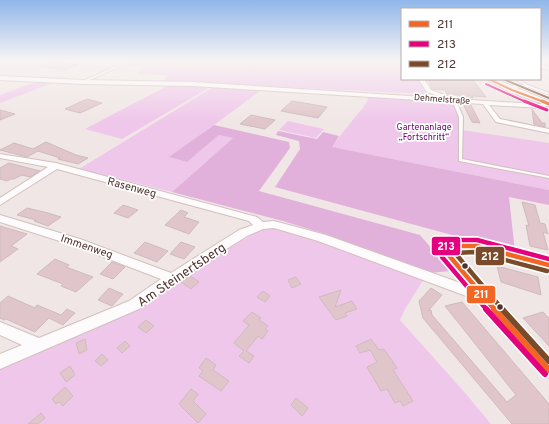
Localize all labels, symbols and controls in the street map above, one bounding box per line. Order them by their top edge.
legend [401,8,541,80]
text: 211 [437,17,453,33]
text: 213 [437,37,456,53]
text: 212 [437,57,456,73]
street label: Dehmelstraße [414,92,470,107]
park label: Gartenanlage „Fortschritt“ [396,122,452,143]
street label: Rasenweg [106,175,158,201]
street label: Immenweg [59,231,115,262]
line badge: 213 [431,236,461,256]
street label: Am Steinertsberg [135,240,229,311]
text: 213 [437,240,455,254]
line badge: 212 [475,246,505,266]
text: 212 [481,250,499,264]
unlabelled marker [460,261,470,271]
line badge: 211 [466,285,496,304]
text: 211 [473,288,489,302]
unlabelled marker [495,302,505,312]

